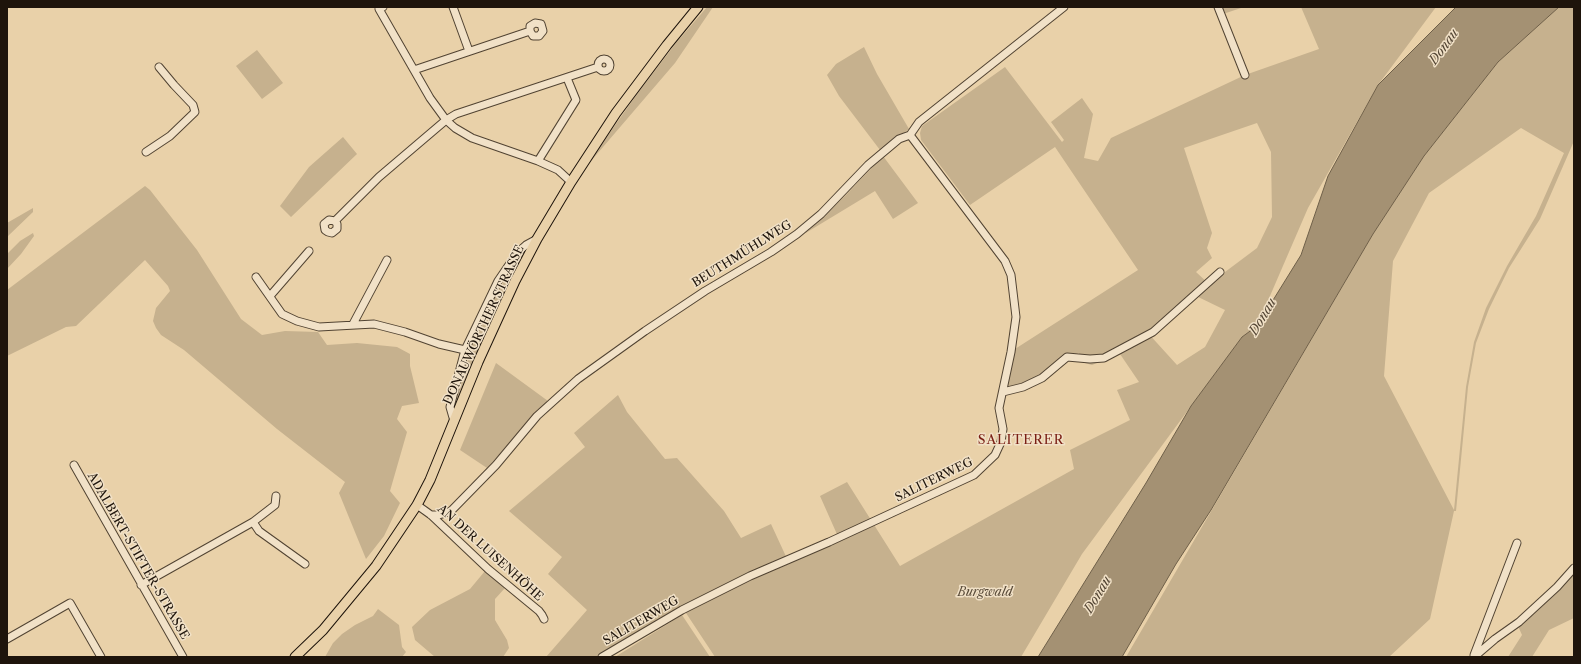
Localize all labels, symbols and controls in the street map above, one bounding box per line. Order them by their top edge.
water label: Donau [1426,26,1462,68]
street label: BEUTHMÜHLWEG [690,217,794,291]
street label: DONAUWÖRTHER STRASSE [441,243,527,407]
water label: Donau [1246,296,1280,338]
district label: SALITERER [978,432,1064,448]
street label: SALITERWEG [893,455,975,505]
street label: ADALBERT-STIFTER-STRASSE [84,470,192,642]
street label: AN DER LUISENHÖHE [434,502,546,604]
water label: Donau [1081,574,1115,616]
park label: Burgwald [958,586,1012,600]
street label: SALITERWEG [601,594,681,648]

